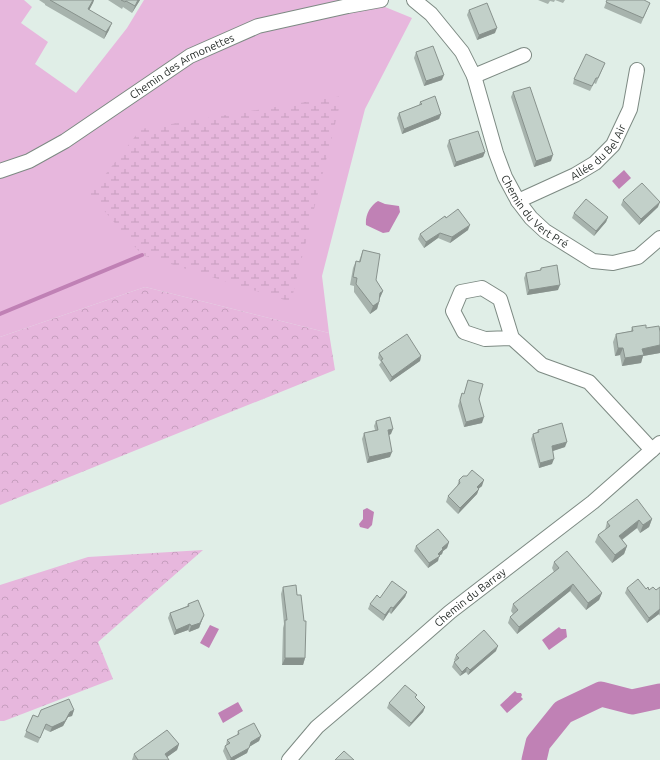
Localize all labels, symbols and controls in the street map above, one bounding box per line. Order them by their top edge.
street label: Chemin des Armonettes [127,31,236,101]
street label: Allée du Bel Air [569,122,628,182]
street label: Chemin du Vert Pré [499,173,571,250]
street label: Chemin du Barray [432,565,509,629]

